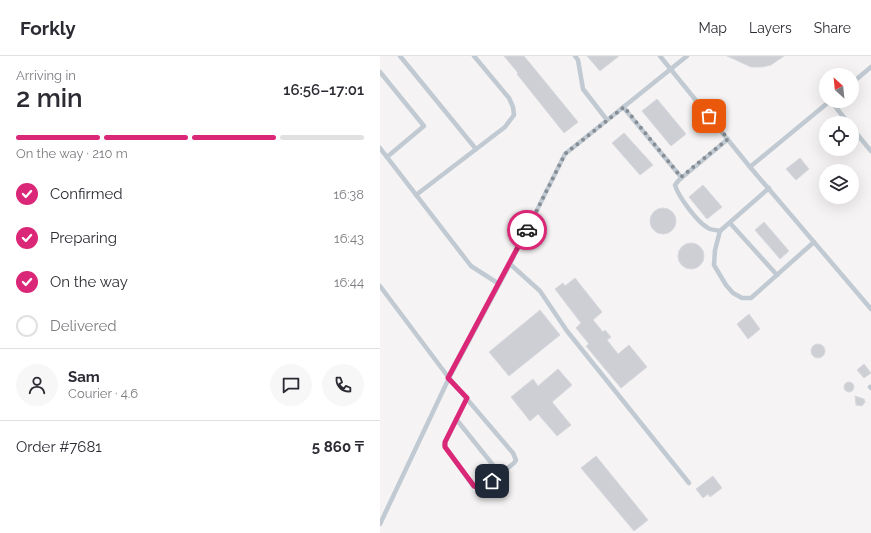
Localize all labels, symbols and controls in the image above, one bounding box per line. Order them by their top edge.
text: Forkly [20,17,76,39]
text: Map [699,20,727,36]
text: Layers [749,20,792,36]
text: Share [814,20,851,36]
text: Arriving in [16,68,76,83]
north arrow [819,68,859,108]
map controls [819,68,859,204]
text: 16:56–17:01 [283,81,364,99]
text: 2 min [16,83,83,113]
pin [692,99,726,133]
icon: bag [698,105,720,127]
button: locate [819,116,859,156]
text: On the way · 210 m [16,146,128,161]
button: layers [819,164,859,204]
icon: check [16,183,38,205]
text: Confirmed [50,185,123,203]
text: 16:38 [334,187,364,202]
courier [507,210,547,250]
icon: car [516,219,538,241]
icon: check [16,227,38,249]
text: Preparing [50,229,117,247]
text: 16:43 [334,231,364,246]
icon: check [16,271,38,293]
text: On the way [50,273,128,291]
text: 16:44 [334,275,364,290]
text: Delivered [50,317,117,335]
button: person [16,364,58,406]
button: chat [270,364,312,406]
button: phone [322,364,364,406]
text: Sam [68,368,100,386]
text: Courier · 4.6 [68,386,138,401]
text: Order #7681 [16,438,102,456]
text: 5 860 ₸ [312,438,364,456]
pin [475,464,509,498]
icon: home [481,470,503,492]

